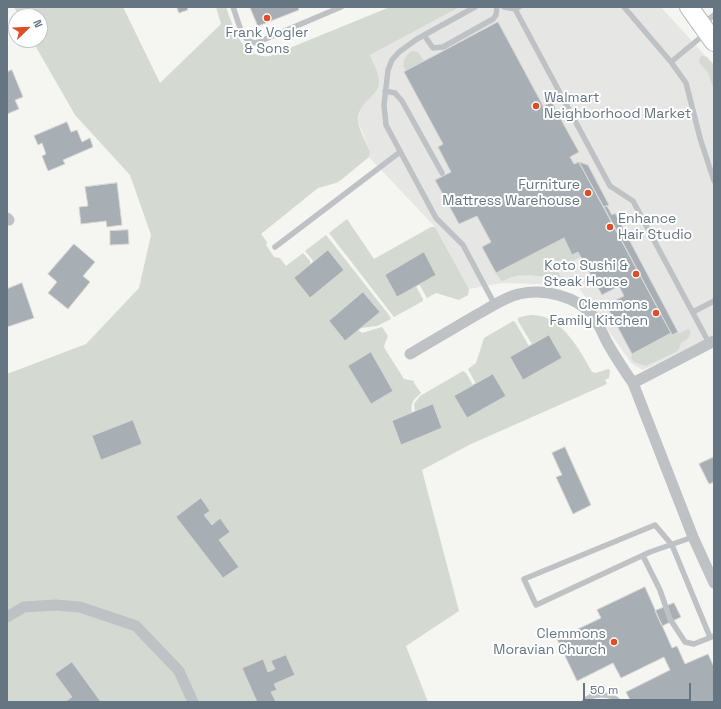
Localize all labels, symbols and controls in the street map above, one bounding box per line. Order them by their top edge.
north arrow [8,8,48,48]
marker: Frank Vogler & Sons [262,13,272,23]
text: N [30,18,46,30]
place label: Frank Vogler & Sons [225,25,309,58]
place label: Walmart Neighborhood Market [544,90,691,122]
marker: Walmart Neighborhood Market [531,101,541,111]
place label: Furniture Mattress Warehouse [442,177,580,210]
marker: Furniture Mattress Warehouse [583,188,593,198]
place label: Enhance Hair Studio [618,211,692,244]
marker: Enhance Hair Studio [605,222,615,232]
place label: Koto Sushi & Steak House [544,258,628,290]
marker: Koto Sushi & Steak House [631,269,641,279]
place label: Clemmons Family Kitchen [549,297,648,330]
marker: Clemmons Family Kitchen [651,308,661,318]
place label: Clemmons Moravian Church [493,626,606,658]
marker: Clemmons Moravian Church [609,637,619,647]
scale bar [585,675,693,701]
text: 50 m [590,682,618,698]

